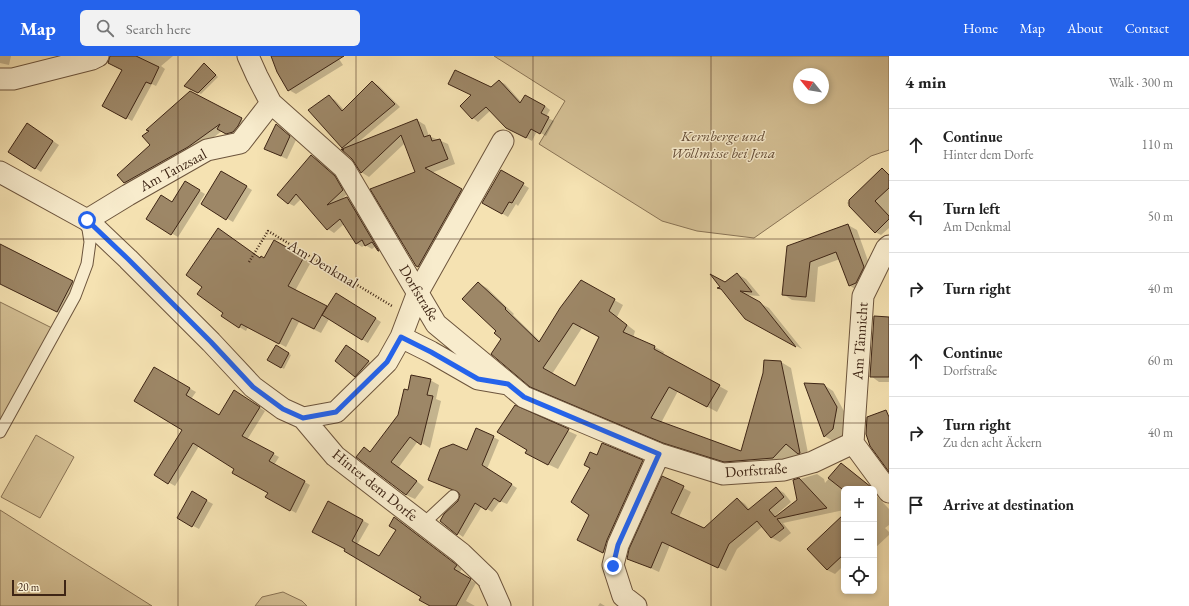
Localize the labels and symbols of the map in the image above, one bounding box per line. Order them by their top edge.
north arrow [793,68,829,104]
park label: Kernberge und Wöllmisse bei Jena [671,126,775,162]
street label: Am Tanzsaal [135,144,210,196]
route start [78,211,96,229]
street label: Am Denkmal [284,235,362,292]
street label: Dorfstraße [395,261,444,325]
street label: Am Tännicht [847,301,872,381]
street label: Hinter dem Dorfe [329,444,422,525]
street label: Dorfstraße [724,458,788,481]
route end [604,557,622,575]
scale bar [12,578,66,597]

